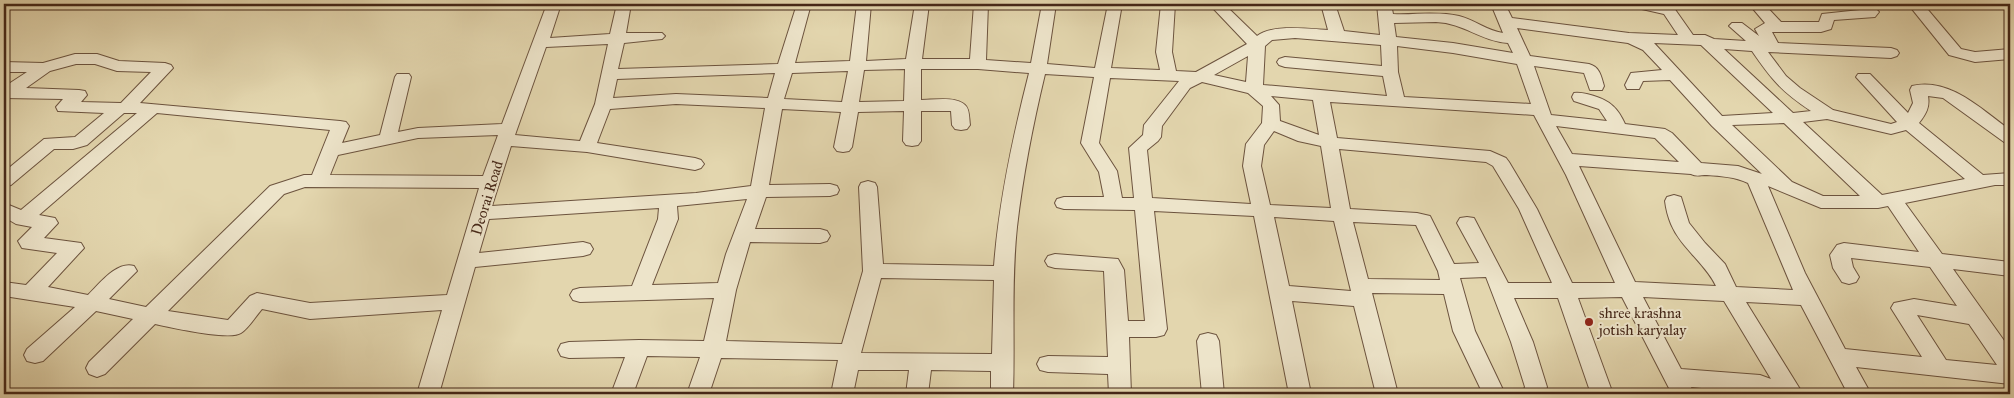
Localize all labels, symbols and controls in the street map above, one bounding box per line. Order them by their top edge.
street label: Deorai Road [467,158,507,237]
place label: shree krashna jotish karyalay [1597,304,1687,339]
marker: shree krashna jotish karyalay [1583,316,1595,328]

